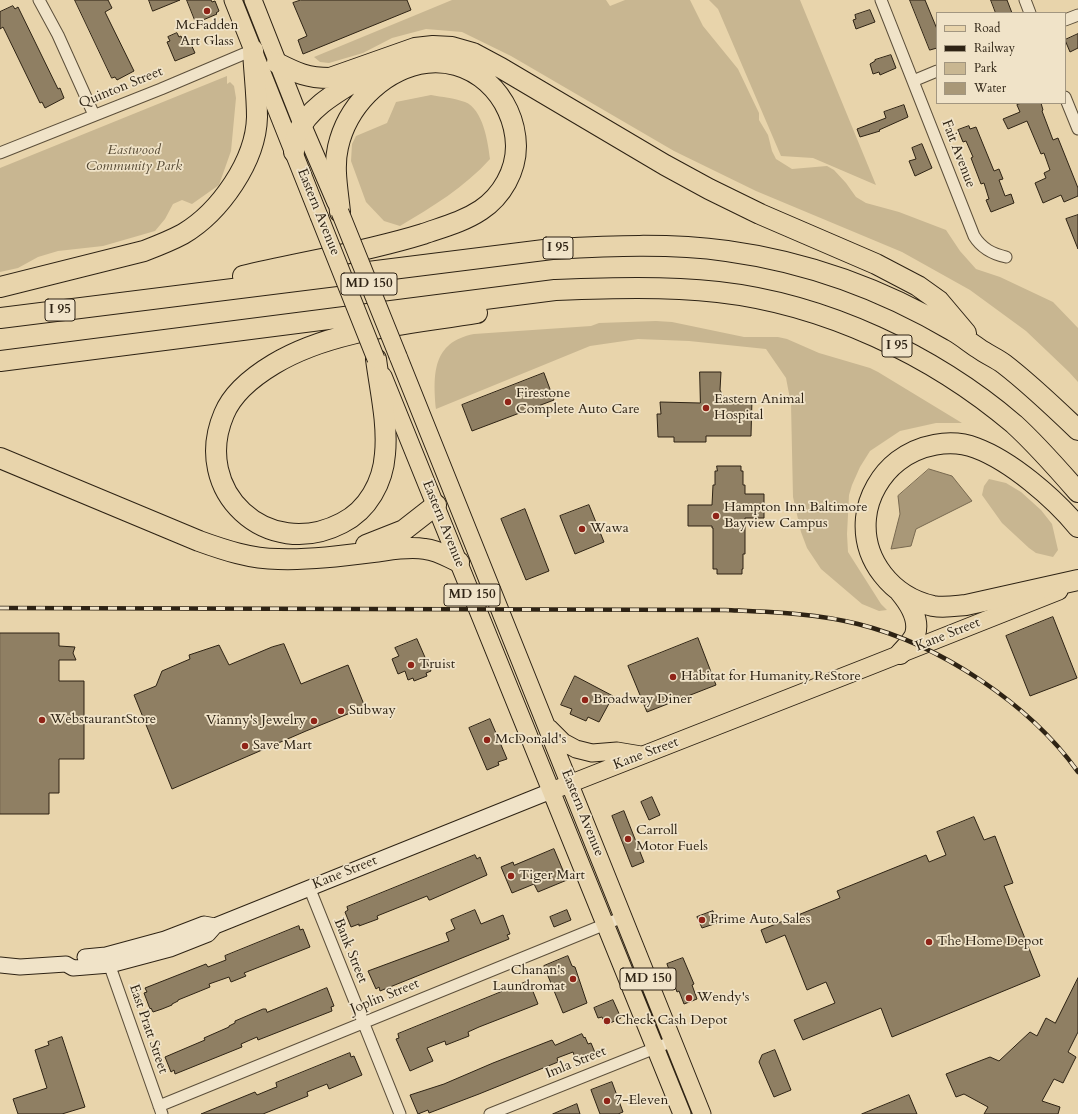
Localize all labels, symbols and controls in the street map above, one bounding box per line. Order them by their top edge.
marker: McFadden Art Glass [202,6,212,16]
legend [936,12,1066,104]
place label: McFadden Art Glass [176,18,238,50]
text: Road [974,20,1000,36]
text: Railway [974,40,1015,56]
text: Park [974,60,997,76]
street label: Quinton Street [77,64,165,112]
text: Water [974,80,1006,96]
street label: Fait Avenue [937,118,979,190]
park label: Eastwood Community Park [86,143,182,176]
street label: Eastern Avenue [293,166,343,258]
road number: I 95 [543,237,573,259]
road number: MD 150 [341,273,397,295]
road number: I 95 [45,299,75,321]
road number: I 95 [882,335,912,357]
place label: Firestone Complete Auto Care [516,386,640,418]
place label: Eastern Animal Hospital [714,392,804,424]
marker: Firestone Complete Auto Care [503,397,513,407]
marker: Eastern Animal Hospital [701,403,711,413]
street label: Eastern Avenue [418,478,468,570]
place label: Hampton Inn Baltimore Bayview Campus [724,500,868,532]
marker: Hampton Inn Baltimore Bayview Campus [711,511,721,521]
place label: Wawa [590,521,629,537]
marker: Wawa [577,524,587,534]
road number: MD 150 [444,584,500,606]
street label: Kane Street [913,614,983,656]
place label: Truist [419,657,455,673]
marker: Truist [406,660,416,670]
place label: Habitat for Humanity ReStore [681,669,861,685]
marker: Habitat for Humanity ReStore [668,672,678,682]
place label: Broadway Diner [593,692,692,708]
marker: Broadway Diner [580,695,590,705]
place label: Subway [349,703,396,719]
marker: Subway [336,706,346,716]
place label: WebstaurantStore [50,712,156,728]
place label: Vianny's Jewelry [206,713,306,729]
marker: WebstaurantStore [37,715,47,725]
marker: Vianny's Jewelry [309,716,319,726]
place label: McDonald's [495,732,566,748]
street label: Kane Street [611,734,681,774]
marker: McDonald's [482,735,492,745]
place label: Save Mart [253,738,312,754]
marker: Save Mart [240,741,250,751]
street label: Eastern Avenue [557,767,607,859]
place label: Carroll Motor Fuels [636,823,708,856]
marker: Carroll Motor Fuels [623,834,633,844]
street label: Kane Street [310,852,380,894]
place label: Tiger Mart [519,868,585,884]
marker: Tiger Mart [506,871,516,881]
place label: Prime Auto Sales [710,912,810,928]
marker: Prime Auto Sales [697,915,707,925]
street label: Bank Street [329,916,371,986]
place label: The Home Depot [937,934,1043,950]
marker: The Home Depot [924,937,934,947]
place label: Chanan's Laundromat [492,963,565,996]
road number: MD 150 [620,968,676,990]
marker: Chanan's Laundromat [568,974,578,984]
street label: Joplin Street [348,976,422,1018]
street label: East Pratt Street [125,982,171,1076]
place label: Wendy's [697,990,749,1006]
marker: Wendy's [684,993,694,1003]
place label: Check Cash Depot [615,1013,727,1029]
marker: Check Cash Depot [602,1016,612,1026]
street label: Imla Street [543,1043,609,1083]
place label: 7-Eleven [615,1093,668,1109]
marker: 7-Eleven [602,1096,612,1106]

